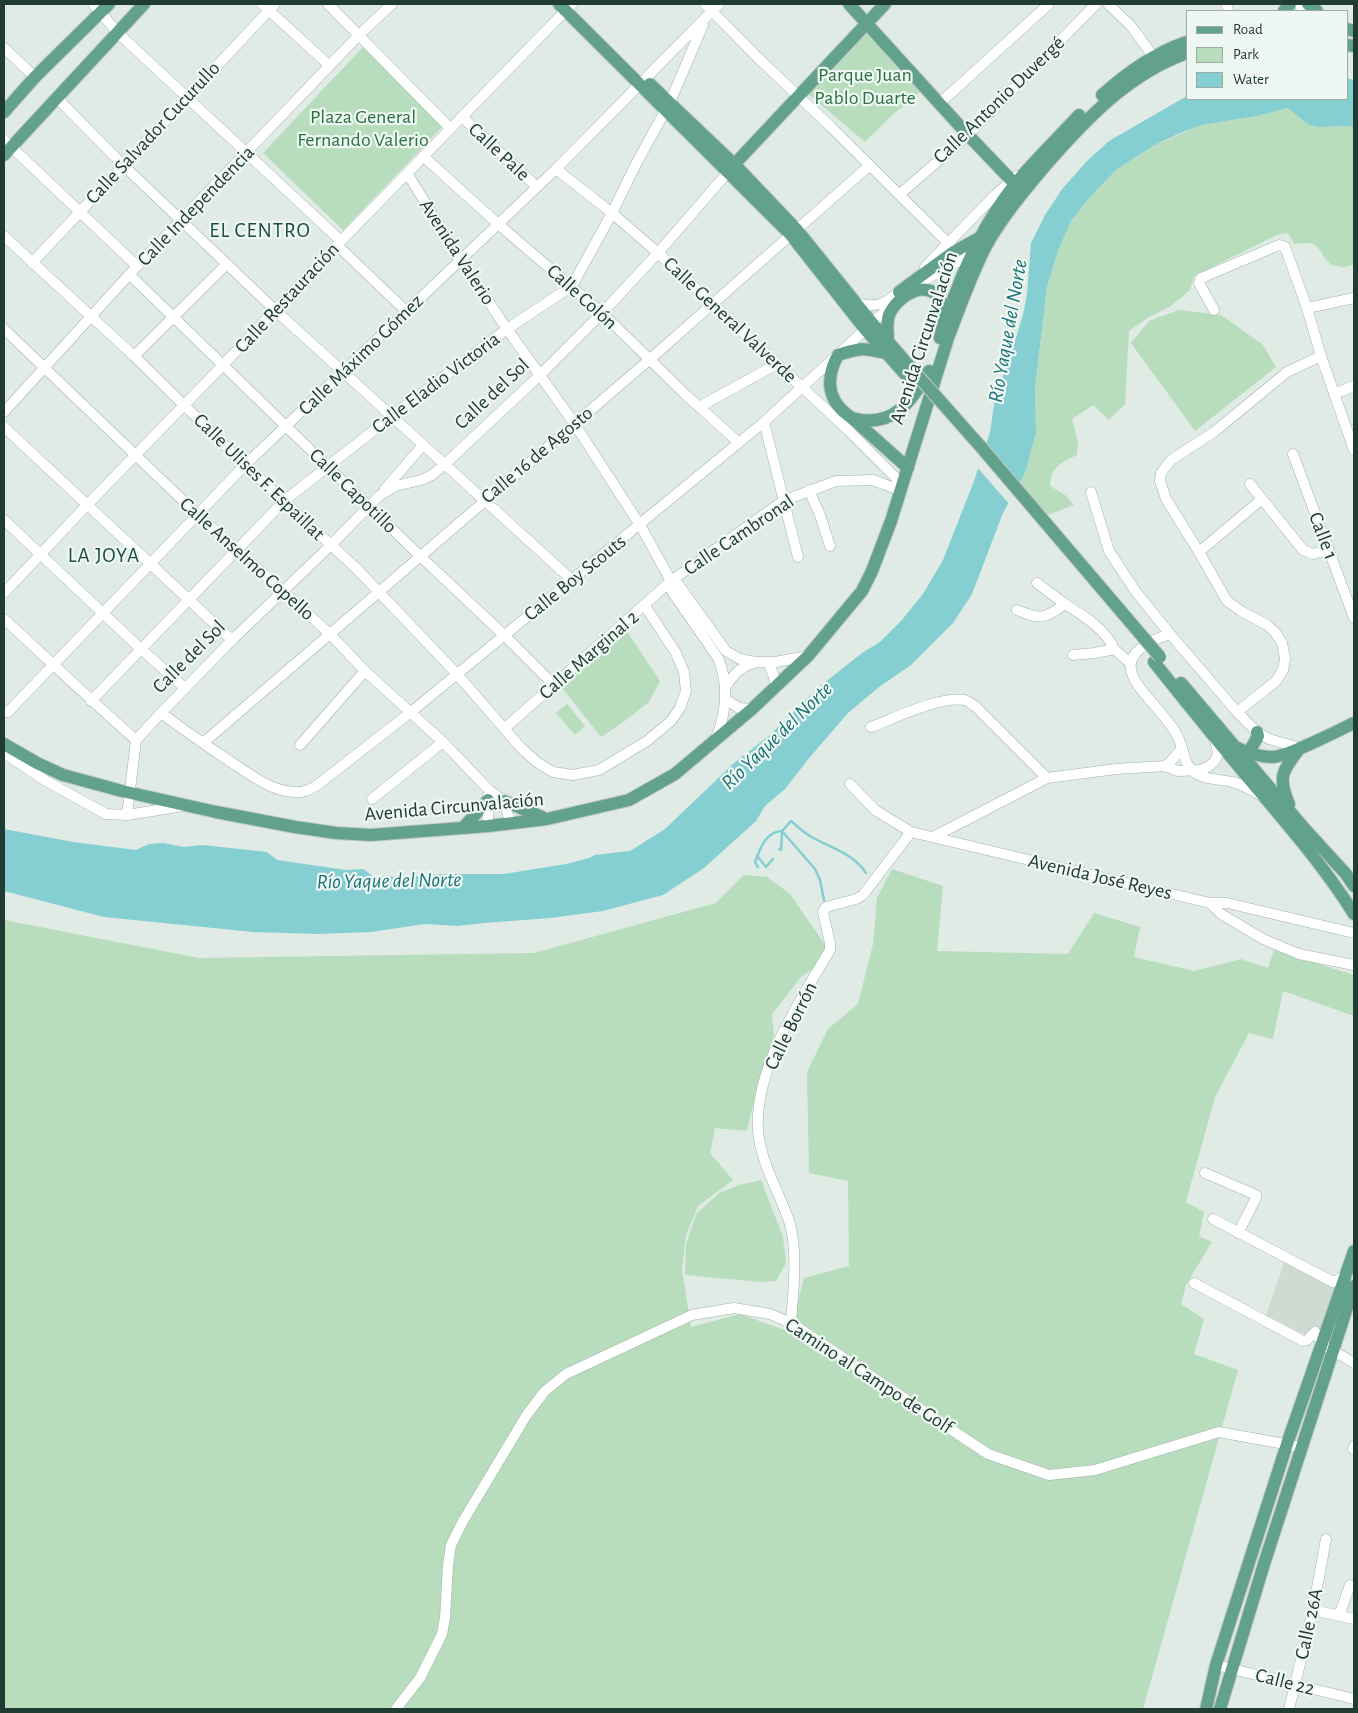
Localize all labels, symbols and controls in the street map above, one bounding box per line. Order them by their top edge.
legend [1186,10,1348,100]
text: Road [1233,22,1263,37]
street label: Calle Antonio Duvergé [928,31,1070,169]
text: Park [1233,47,1259,62]
street label: Calle Salvador Cucurullo [81,57,225,209]
park label: Parque Juan Pablo Duarte [814,63,916,110]
text: Water [1233,72,1269,87]
park label: Plaza General Fernando Valerio [297,105,429,152]
street label: Calle Pale [463,118,535,186]
street label: Calle Independencia [132,141,260,271]
street label: Avenida Valerio [414,195,500,309]
district label: EL CENTRO [208,218,312,244]
street label: Calle Restauración [230,238,344,358]
street label: Avenida Circunvalación [885,249,963,427]
street label: Calle General Valverde [658,252,802,388]
water label: Río Yaque del Norte [983,257,1033,405]
street label: Calle Colón [542,259,622,335]
street label: Calle Máximo Gómez [294,289,428,421]
street label: Calle Eladio Victoria [367,327,505,439]
street label: Calle del Sol [450,353,534,435]
street label: Calle 16 de Agosto [476,401,598,509]
street label: Calle Ulises F. Espaillat [188,408,330,546]
street label: Calle Capotillo [304,443,402,539]
street label: Calle Cambronal [679,489,799,581]
street label: Calle Anselmo Copello [175,492,319,626]
street label: Calle 1 [1303,509,1343,563]
street label: Calle Boy Scouts [519,529,631,627]
district label: LA JOYA [67,543,141,569]
street label: Calle Marginal 2 [534,605,644,705]
street label: Calle del Sol [147,615,231,699]
water label: Río Yaque del Norte [716,677,838,795]
street label: Avenida Circunvalación [363,787,545,827]
street label: Avenida José Reyes [1026,849,1174,905]
water label: Río Yaque del Norte [316,867,462,895]
street label: Calle Borrón [759,978,823,1074]
street label: Camino al Campo de Golf [781,1313,957,1439]
street label: Calle 26A [1290,1586,1328,1662]
street label: Calle 22 [1253,1663,1317,1701]

